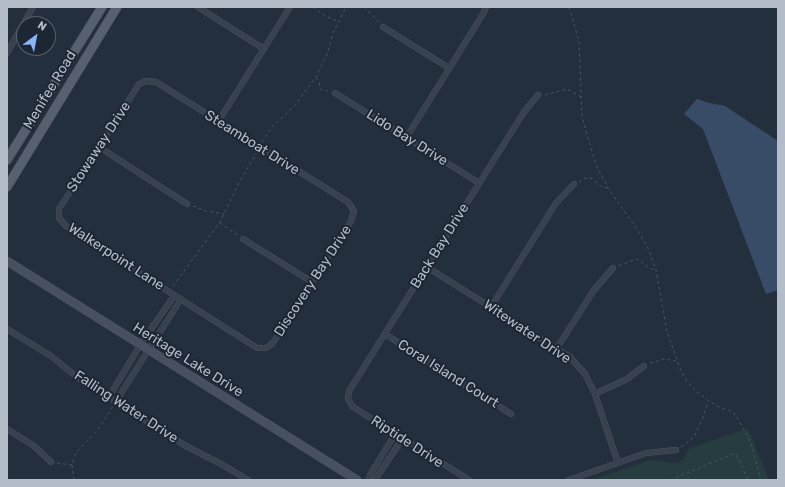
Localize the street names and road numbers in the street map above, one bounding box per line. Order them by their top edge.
street label: Menifee Road [20,48,80,132]
street label: Stowaway Drive [64,99,134,195]
street label: Lido Bay Drive [363,106,451,170]
street label: Steamboat Drive [201,107,303,179]
street label: Back Bay Drive [407,200,473,292]
street label: Walkerpoint Lane [65,220,167,294]
street label: Discovery Bay Drive [271,222,355,340]
street label: Witewater Drive [480,296,574,368]
street label: Heritage Lake Drive [130,319,246,401]
street label: Coral Island Court [394,336,502,412]
street label: Falling Water Drive [71,367,181,447]
street label: Riptide Drive [368,412,446,472]

